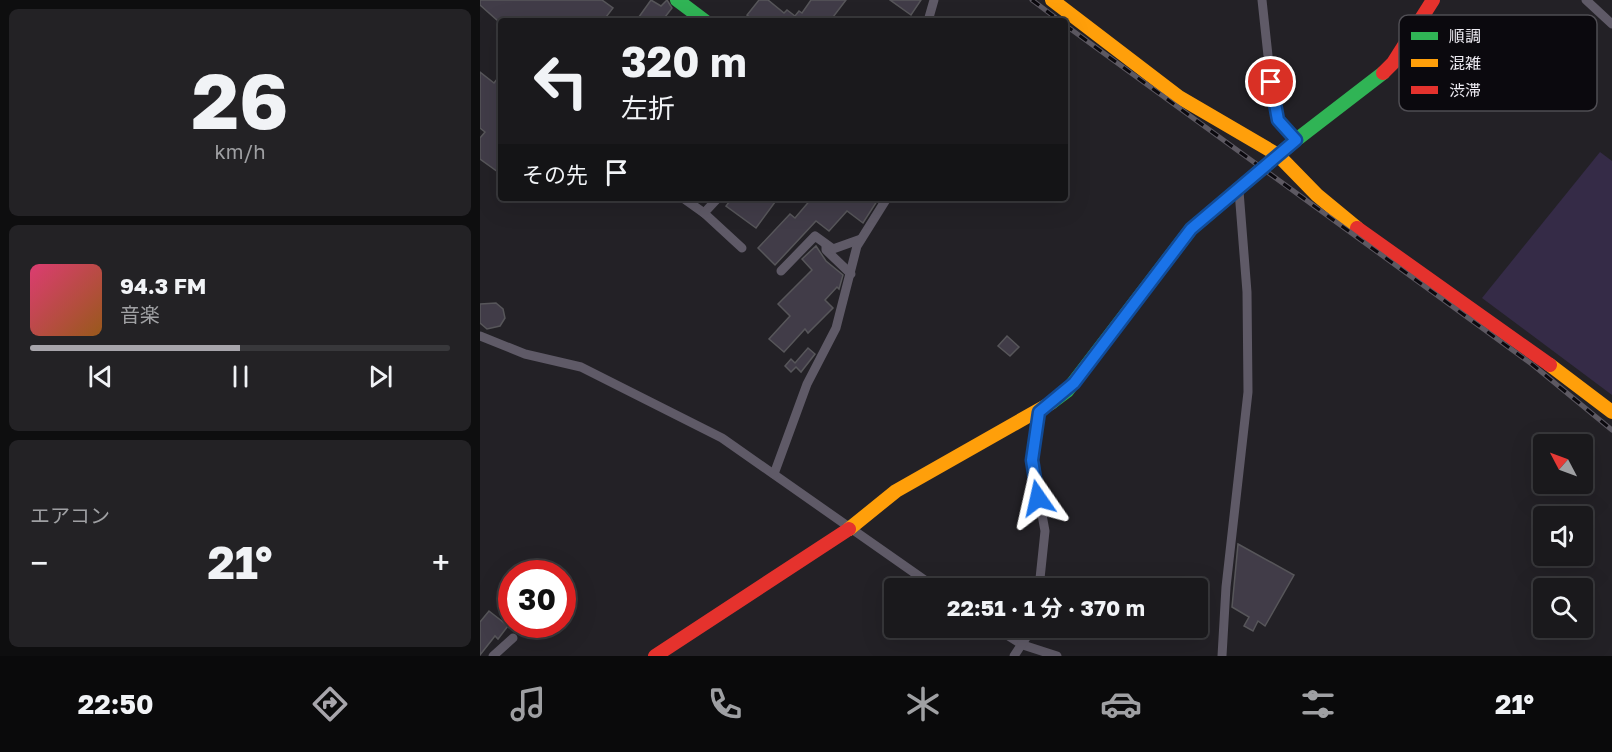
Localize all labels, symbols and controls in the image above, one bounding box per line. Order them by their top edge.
legend [1399,15,1597,111]
text: 順調 [1449,26,1481,46]
text: 320 m [621,36,747,86]
icon: left [522,42,600,120]
text: 26 [191,53,289,146]
text: 混雑 [1449,53,1481,73]
pin [1245,56,1296,107]
icon: arrive [1254,65,1287,98]
text: 渋滞 [1449,80,1481,100]
text: 左折 [621,92,675,124]
text: km/h [215,139,265,163]
icon: arrive [600,156,633,189]
text: その先 [522,161,588,188]
text: 94.3 FM [120,272,206,299]
text: 音楽 [120,302,160,326]
icon: previous [84,360,117,393]
icon: pause [224,360,257,393]
icon: next [364,360,397,393]
north arrow [1533,434,1593,494]
map controls [1533,434,1593,638]
position arrow [1006,466,1070,530]
text: エアコン [30,503,110,527]
button: sound [1533,506,1593,566]
text: 21° [207,535,273,589]
text: − [30,543,48,582]
text: + [432,543,450,582]
speed limit sign: 30 [498,560,576,638]
button: search [1533,578,1593,638]
text: 22:51 · 1 分 · 370 m [947,594,1145,621]
icon: directions [309,683,351,725]
icon: music [507,683,549,725]
icon: phone [704,683,746,725]
icon: climate [902,683,944,725]
icon: car [1100,683,1142,725]
icon: filters [1297,683,1339,725]
text: 22:50 [78,688,153,720]
text: 21° [1495,688,1534,720]

